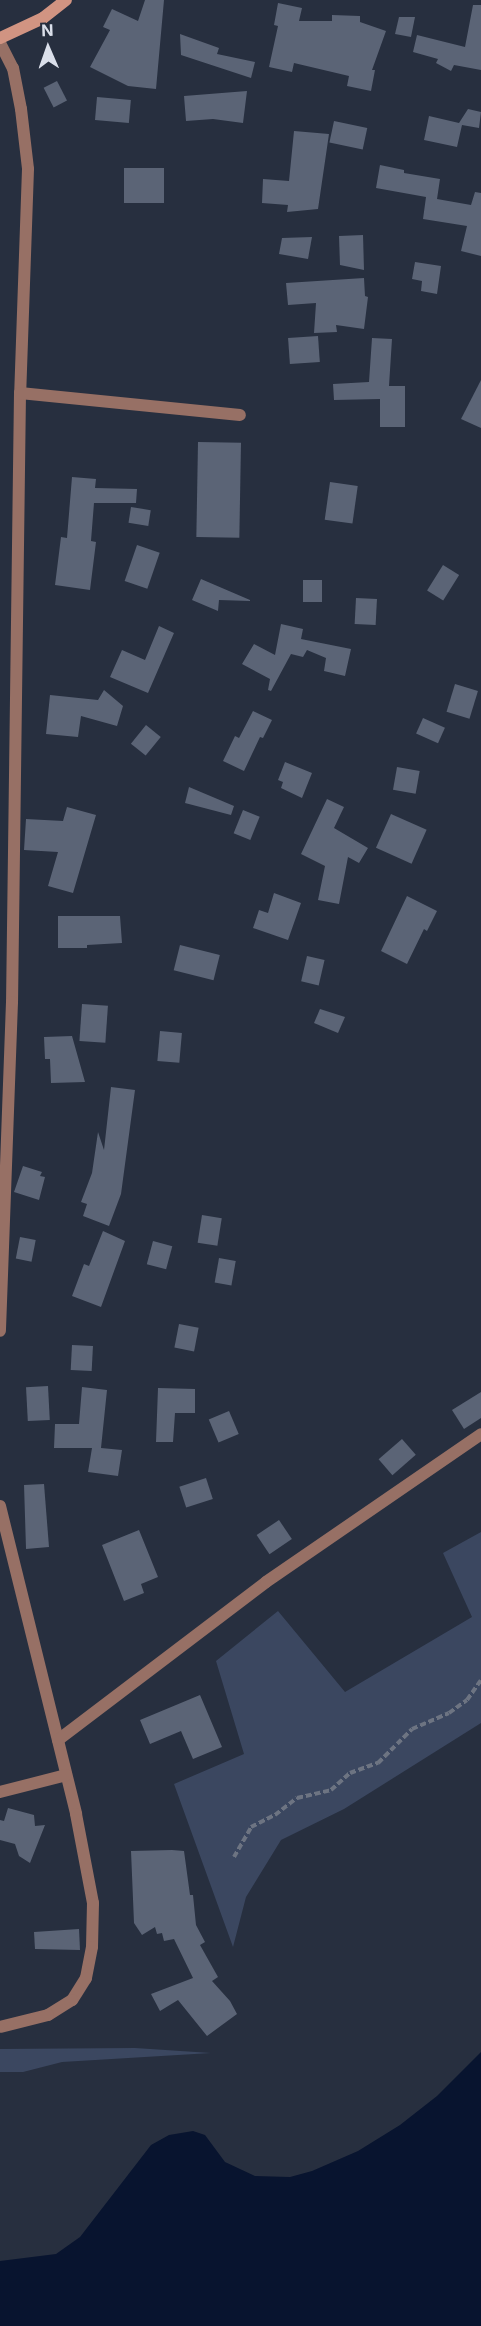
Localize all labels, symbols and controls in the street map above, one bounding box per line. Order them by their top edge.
north arrow [18,18,78,78]
text: N [41,20,54,40]

